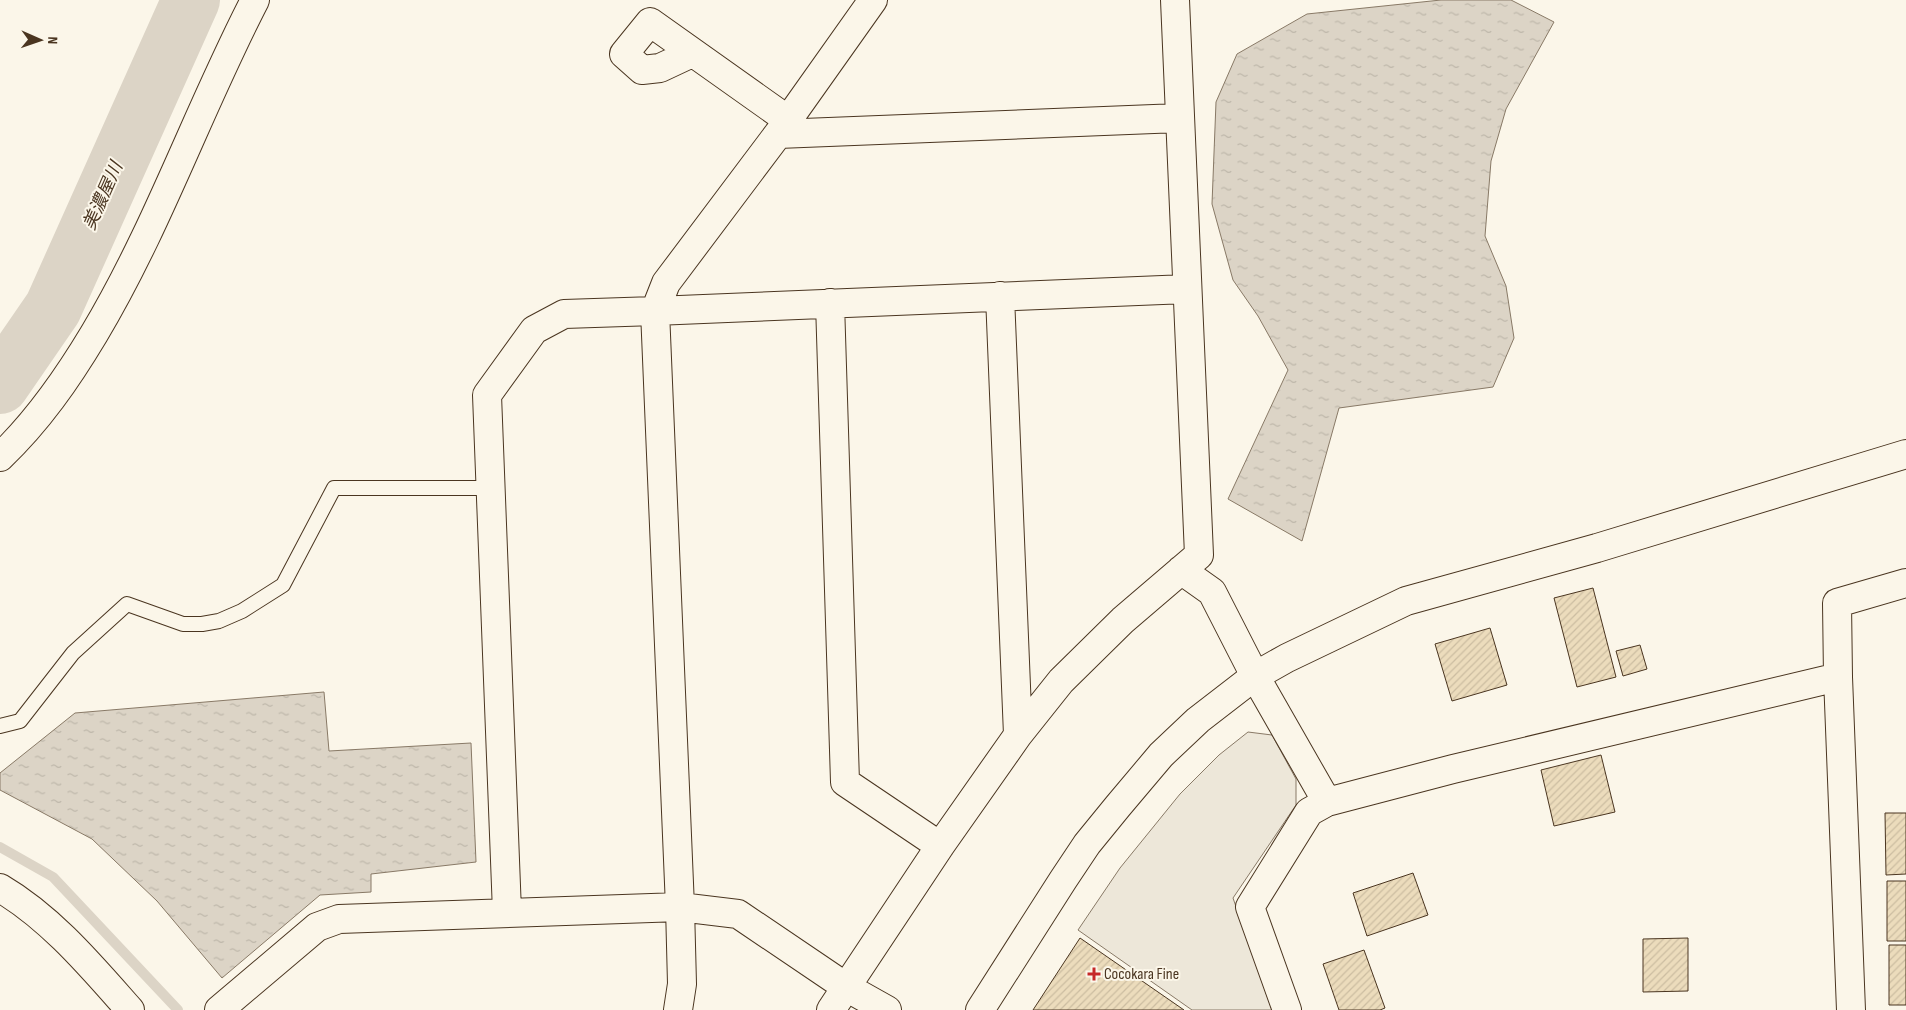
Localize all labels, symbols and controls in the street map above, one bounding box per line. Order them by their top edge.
north arrow [15,15,65,65]
text: N [44,36,61,44]
water label: 美濃屋川 [79,157,128,233]
place label: Cocokara Fine [1104,965,1179,984]
marker: Cocokara Fine [1088,968,1100,980]

